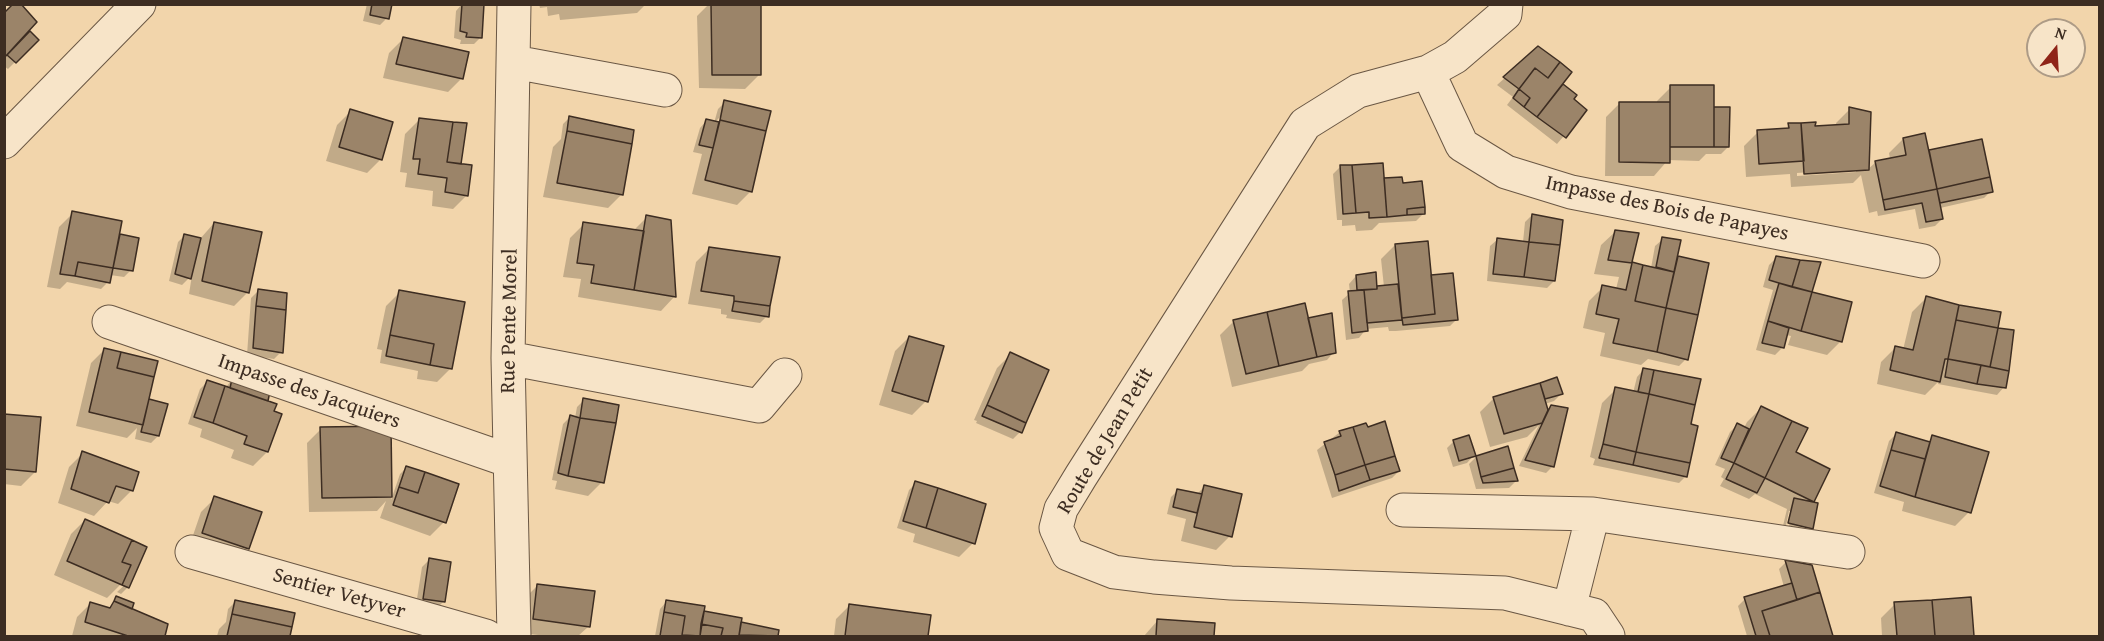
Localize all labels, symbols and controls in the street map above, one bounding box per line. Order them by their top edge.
north arrow [2026,18,2086,78]
text: N [2052,20,2070,46]
street label: Impasse des Bois de Papayes [1543,171,1791,247]
street label: Rue Pente Morel [496,248,524,394]
street label: Impasse des Jacquiers [215,349,403,435]
street label: Route de Jean Petit [1052,363,1160,519]
street label: Sentier Vetyver [270,563,408,625]

